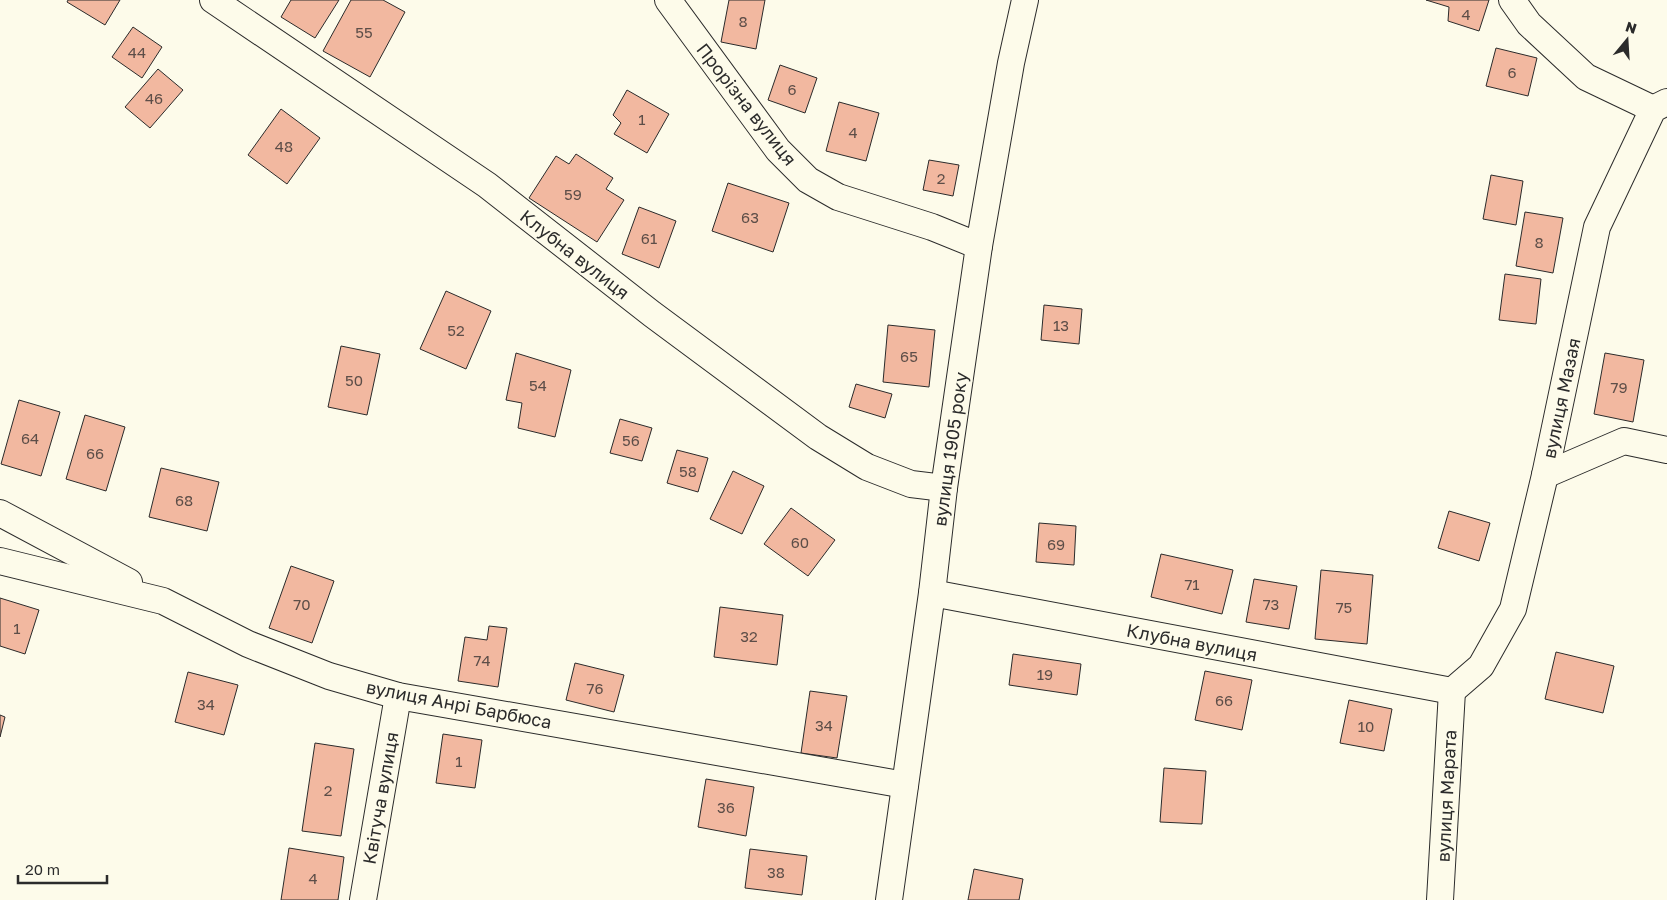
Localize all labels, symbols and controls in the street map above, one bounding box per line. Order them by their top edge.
house number: 4 [1461,5,1471,23]
house number: 8 [738,12,748,30]
north arrow [1602,15,1652,65]
text: N [1623,17,1639,37]
house number: 55 [355,23,373,41]
street label: Прорізна вулиця [692,39,802,169]
house number: 44 [128,43,146,61]
house number: 6 [1507,63,1517,81]
house number: 6 [787,80,797,98]
house number: 46 [145,89,163,107]
house number: 1 [638,110,646,128]
house number: 4 [848,123,858,141]
house number: 48 [275,137,293,155]
house number: 2 [937,169,945,187]
house number: 59 [564,185,582,203]
street label: Клубна вулиця [516,205,634,303]
house number: 63 [741,208,759,226]
house number: 61 [641,229,657,247]
house number: 8 [1534,233,1544,251]
house number: 13 [1053,316,1069,334]
house number: 52 [447,321,465,339]
street label: вулиця Мазая [1537,336,1585,460]
house number: 65 [900,347,918,365]
house number: 50 [345,371,363,389]
street label: вулиця 1905 року [928,371,972,527]
house number: 54 [529,376,547,394]
house number: 79 [1610,378,1628,396]
house number: 64 [21,429,39,447]
house number: 56 [622,431,640,449]
house number: 66 [86,444,104,462]
house number: 58 [679,462,697,480]
house number: 68 [175,491,193,509]
house number: 60 [791,533,809,551]
house number: 69 [1047,535,1065,553]
house number: 71 [1184,575,1200,593]
house number: 70 [293,595,311,613]
house number: 73 [1263,595,1279,613]
house number: 75 [1336,598,1352,616]
house number: 1 [13,619,21,637]
street label: Клубна вулиця [1125,619,1259,665]
house number: 32 [740,627,758,645]
house number: 74 [473,651,491,669]
house number: 19 [1037,665,1053,683]
street label: вулиця Анрі Барбюса [364,675,554,733]
house number: 76 [586,679,604,697]
house number: 66 [1215,691,1233,709]
house number: 34 [197,695,215,713]
house number: 34 [815,716,833,734]
house number: 10 [1358,717,1374,735]
street label: вулиця Марата [1432,729,1460,863]
street label: Квітуча вулиця [358,730,402,866]
house number: 1 [455,752,463,770]
house number: 2 [324,781,332,799]
house number: 36 [717,798,735,816]
scale bar [18,852,106,884]
text: 20 m [25,860,60,878]
house number: 38 [767,863,785,881]
house number: 4 [308,869,318,887]

